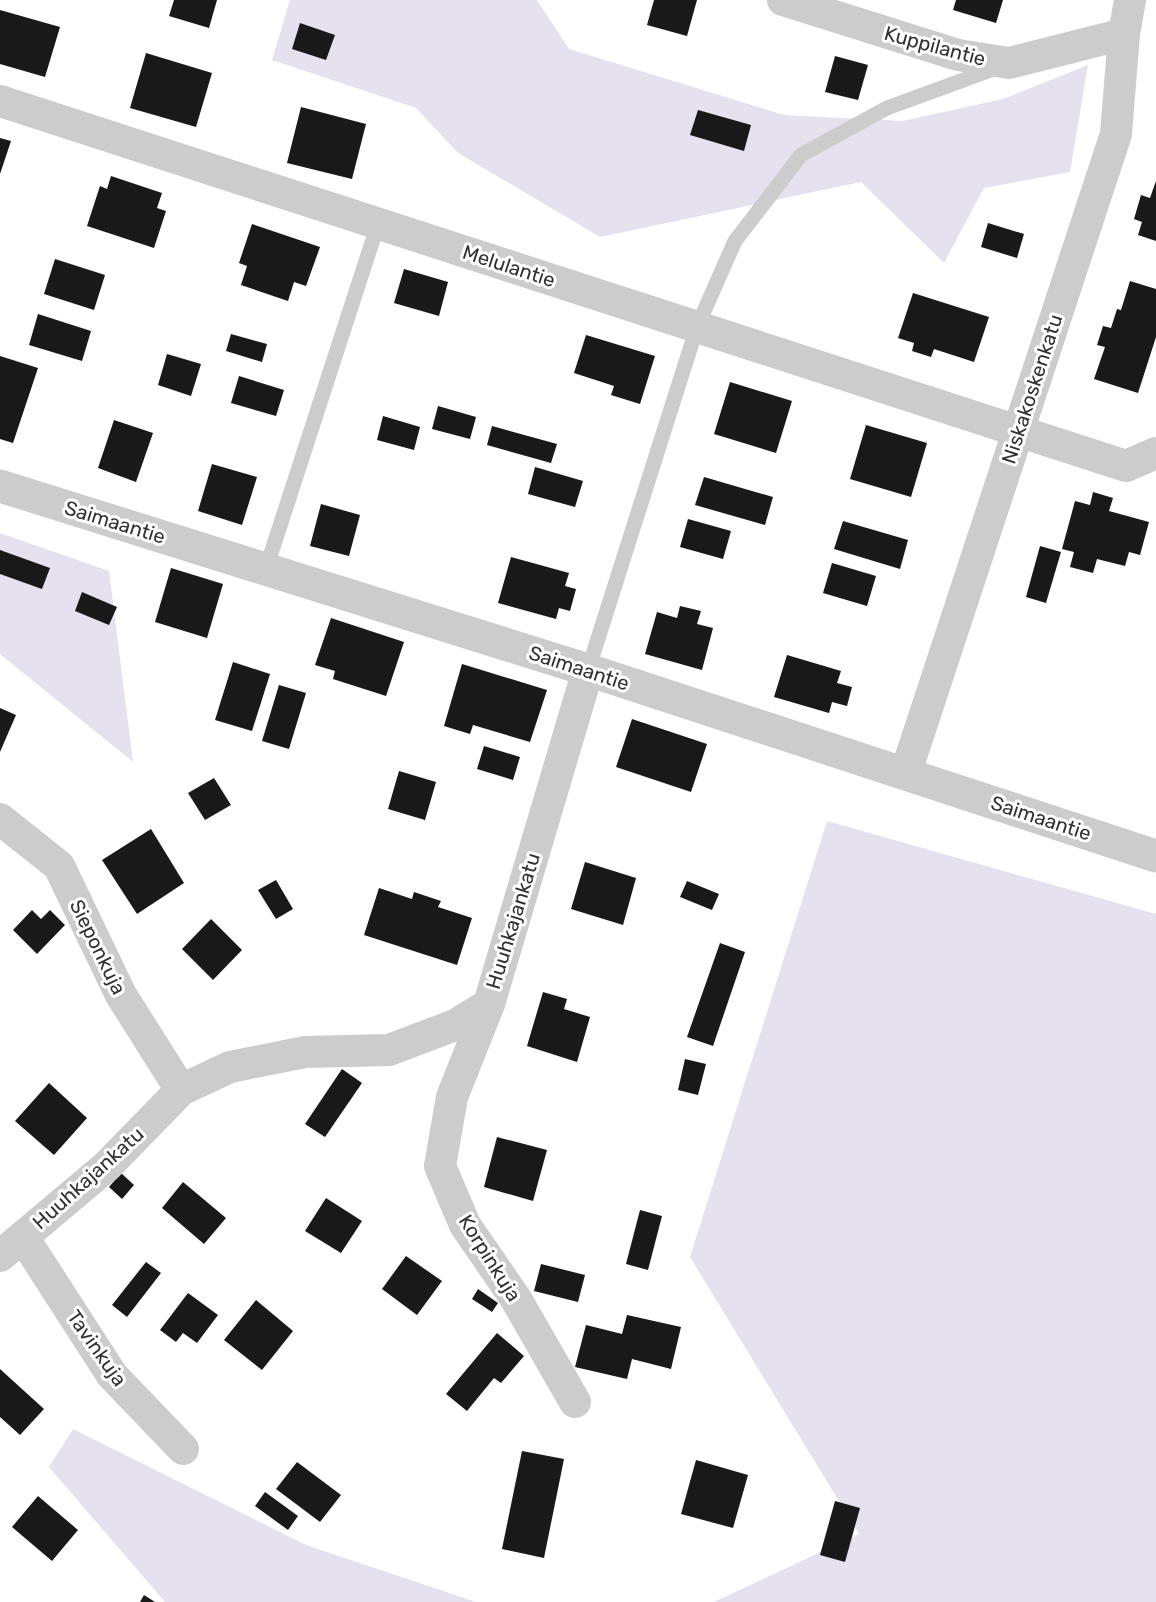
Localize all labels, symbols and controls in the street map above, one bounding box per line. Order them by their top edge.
street label: Kuppilantie [882,21,988,71]
street label: Melulantie [460,240,558,292]
street label: Niskakoskenkatu [997,311,1067,467]
street label: Saimaantie [62,495,168,549]
street label: Saimaantie [526,641,632,695]
street label: Saimaantie [988,791,1094,845]
street label: Huuhkajankatu [481,850,545,992]
street label: Sieponkuja [65,896,131,998]
street label: Huuhkajankatu [28,1122,148,1234]
street label: Korpinkuja [454,1210,526,1306]
street label: Tavinkuja [62,1305,132,1391]

